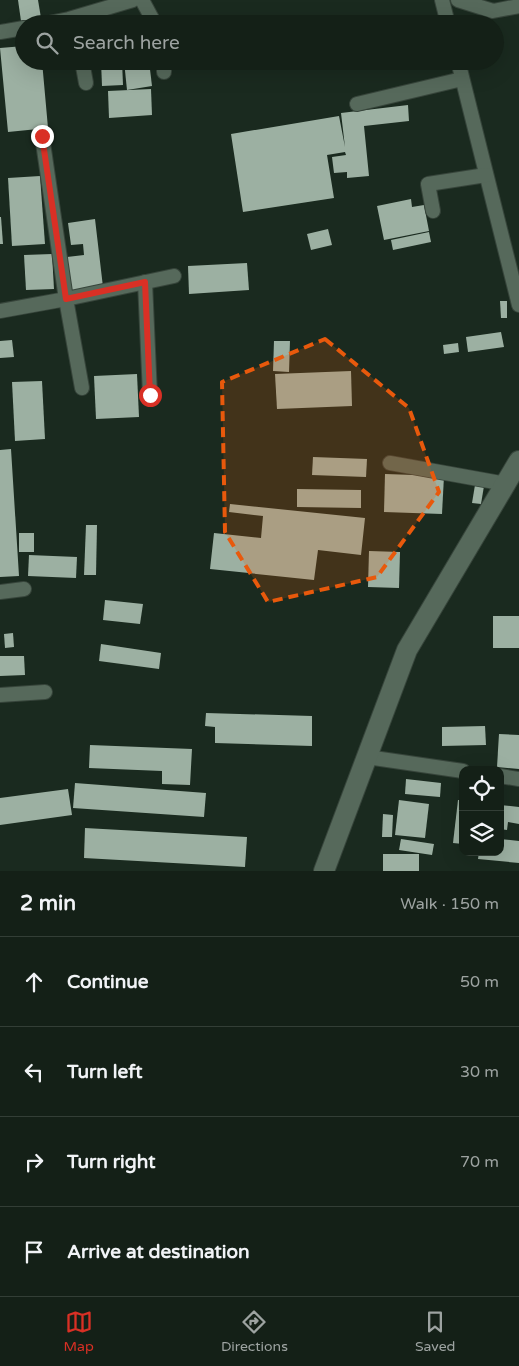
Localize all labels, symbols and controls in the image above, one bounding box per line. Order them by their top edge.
search box [15,15,504,70]
icon: search [33,29,61,57]
text: Search here [73,32,180,54]
route end [31,125,54,148]
route start [139,384,162,407]
map controls [459,766,504,856]
button: locate [459,766,504,811]
button: layers [459,811,504,856]
text: 2 min [20,891,76,916]
text: Walk · 150 m [400,894,499,914]
icon: ahead [20,968,48,996]
text: Continue [67,971,149,993]
text: 50 m [460,972,499,992]
icon: left [20,1058,48,1086]
text: Turn left [67,1061,143,1083]
text: 30 m [460,1062,499,1082]
icon: right [20,1148,48,1176]
text: Turn right [67,1151,155,1173]
text: 70 m [460,1152,499,1172]
icon: arrive [20,1238,48,1266]
text: Arrive at destination [67,1241,250,1263]
tab: Map [64,1308,94,1355]
tab: Directions [221,1308,288,1355]
tab: Saved [415,1308,455,1355]

